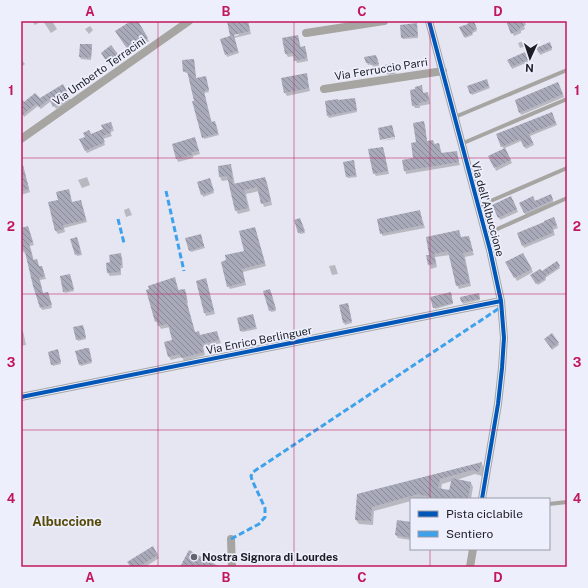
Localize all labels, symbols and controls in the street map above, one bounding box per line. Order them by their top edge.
text: A [85,4,95,19]
text: B [222,4,231,19]
text: C [357,4,367,19]
text: D [493,4,503,19]
street label: Via Umberto Terracini [50,34,148,108]
north arrow [510,38,550,78]
street label: Via Ferruccio Parri [334,56,428,82]
text: N [525,62,534,74]
text: 1 [8,83,14,98]
text: 1 [574,83,580,98]
street label: Via dell'Albuccione [470,160,506,258]
text: 2 [7,219,15,234]
text: 2 [573,219,581,234]
street label: Via Enrico Berlinguer [205,324,313,356]
text: 3 [7,355,16,370]
text: 3 [573,355,582,370]
text: 4 [7,491,16,506]
text: 4 [573,491,582,506]
legend [410,498,550,550]
text: Pista ciclabile [446,507,523,521]
district label: Albuccione [32,514,102,529]
text: Sentiero [446,527,494,541]
place label: Nostra Signora di Lourdes [202,551,338,563]
marker: Nostra Signora di Lourdes [189,552,199,562]
text: A [85,570,95,585]
text: B [222,570,231,585]
text: C [357,570,367,585]
text: D [493,570,503,585]

